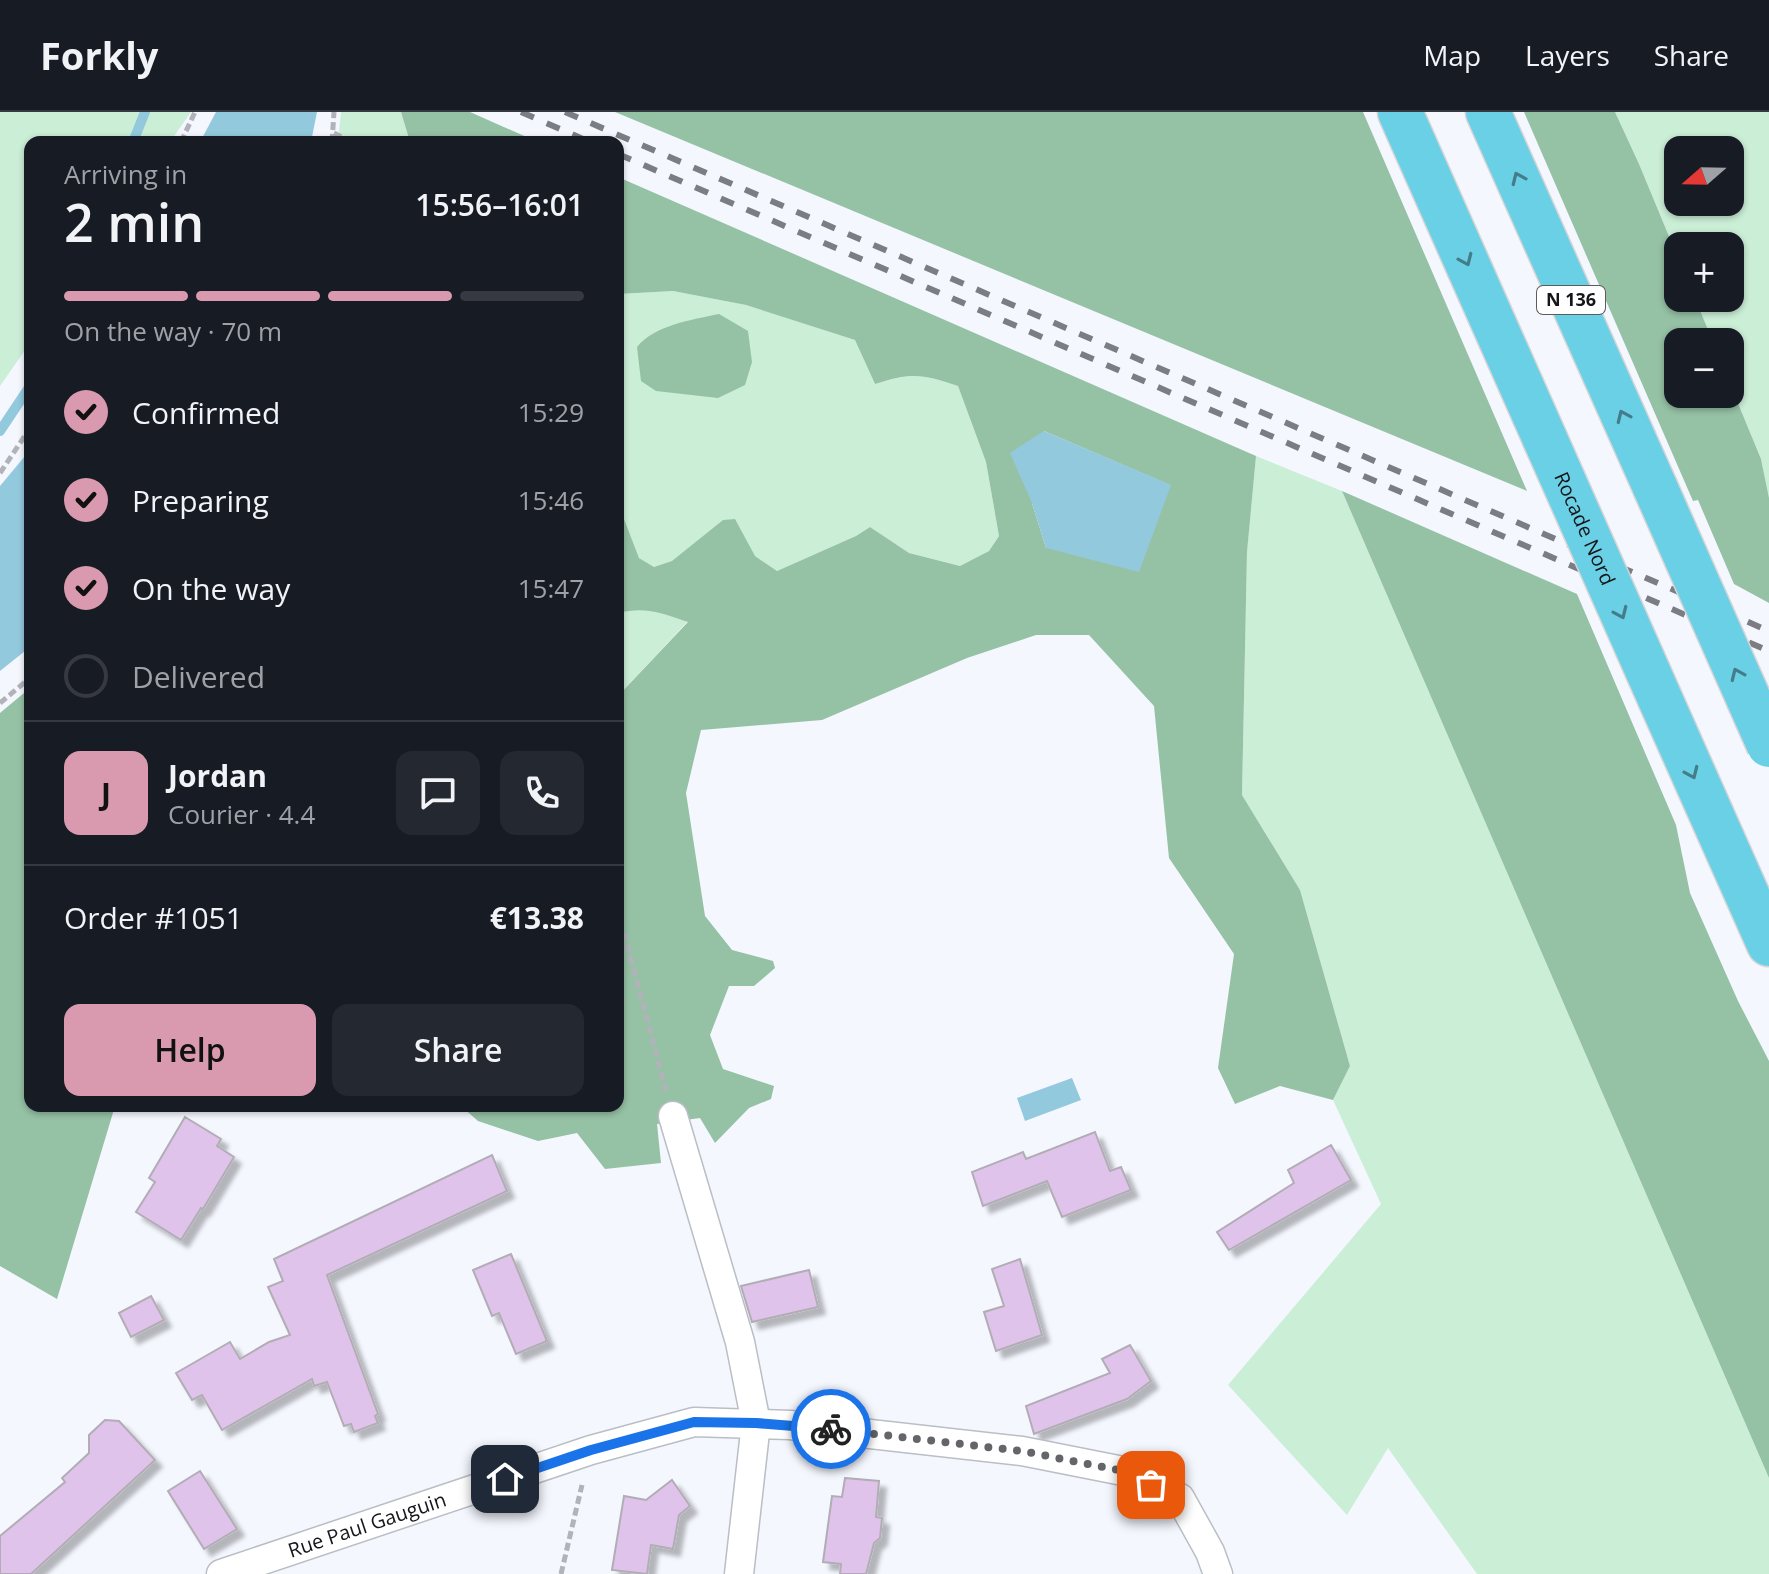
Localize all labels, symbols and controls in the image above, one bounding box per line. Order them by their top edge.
text: Forkly [40,29,158,81]
text: Map [1423,36,1481,74]
text: Layers [1525,36,1610,74]
text: Share [1654,36,1729,74]
north arrow [1664,136,1744,216]
map controls [1664,136,1744,408]
text: Arriving in [64,156,187,192]
one-way arrow [1511,172,1527,187]
text: 15:56–16:01 [415,184,584,225]
text: 2 min [64,186,204,257]
button: + [1664,232,1744,312]
one-way arrow [1456,252,1472,266]
road number: N 136 [1537,286,1605,314]
text: On the way · 70 m [64,313,282,349]
button: − [1664,328,1744,408]
icon: check [64,390,108,434]
text: Confirmed [132,392,280,433]
text: 15:29 [518,394,584,430]
one-way arrow [1617,410,1633,424]
street label: Rocade Nord [1548,467,1622,589]
icon: check [64,478,108,522]
text: Preparing [132,480,269,521]
text: 15:46 [518,482,584,518]
icon: check [64,566,108,610]
text: On the way [132,568,290,609]
text: 15:47 [518,570,584,606]
one-way arrow [1612,605,1628,619]
text: Delivered [132,656,265,697]
one-way arrow [1731,667,1747,682]
button: chat [396,751,480,835]
button: phone [500,751,584,835]
text: Jordan [168,755,267,796]
one-way arrow [1683,764,1699,779]
text: J [101,773,111,814]
text: Courier · 4.4 [168,796,315,832]
text: Order #1051 [64,897,243,938]
text: €13.38 [490,897,584,938]
button: Help [64,1004,316,1096]
button: Share [332,1004,584,1096]
courier [791,1389,871,1469]
icon: bike [809,1407,853,1451]
pin [471,1445,539,1513]
pin [1117,1451,1185,1519]
icon: home [483,1457,527,1501]
icon: bag [1129,1463,1173,1507]
street label: Rue Paul Gauguin [284,1486,449,1564]

